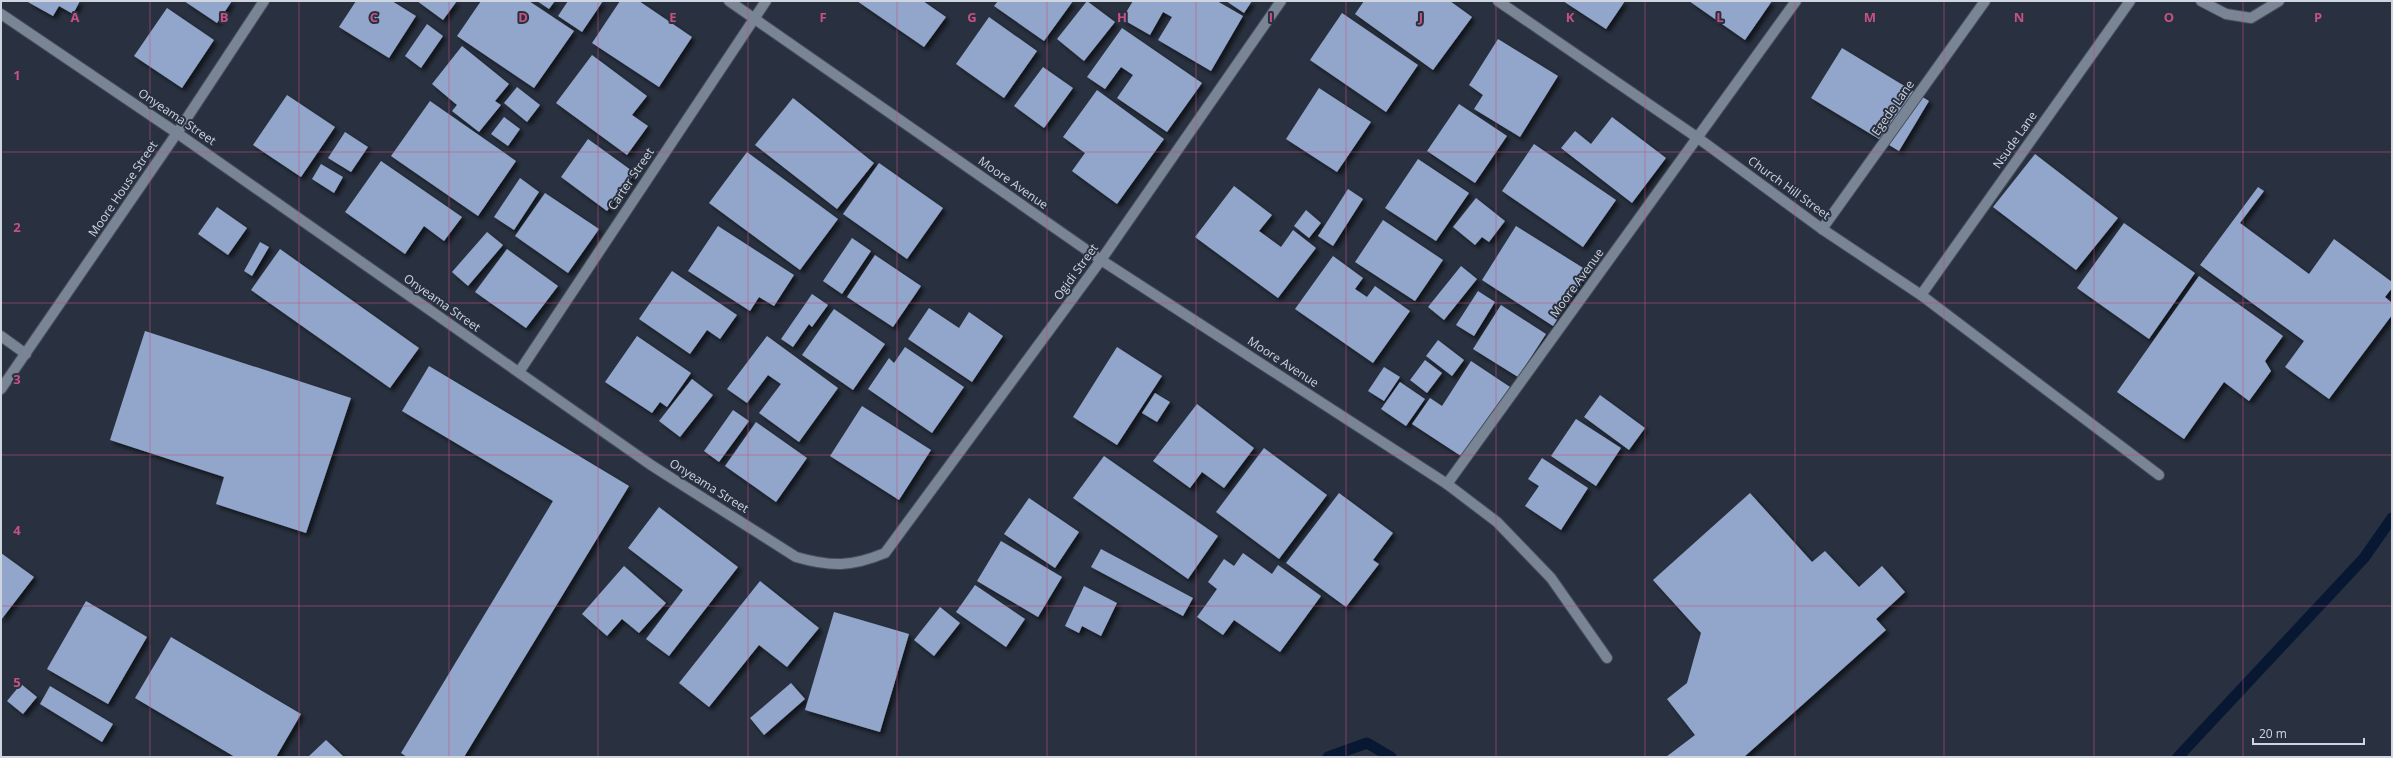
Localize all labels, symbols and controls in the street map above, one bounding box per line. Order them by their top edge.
text: A [71,8,80,26]
text: B [220,8,229,26]
text: C [370,8,378,26]
text: D [518,8,528,26]
text: E [669,8,677,26]
text: F [819,8,827,26]
text: G [967,8,977,26]
text: H [1117,8,1127,26]
text: I [1269,8,1273,26]
text: J [1418,8,1423,26]
text: K [1566,8,1575,26]
text: L [1716,8,1724,26]
text: M [1864,8,1876,26]
text: N [2014,8,2024,26]
text: O [2164,8,2174,26]
text: P [2314,8,2322,26]
text: 1 [13,66,21,84]
street label: Egede Lane [1867,76,1918,139]
street label: Onyeama Street [135,84,220,149]
street label: Nsude Lane [1989,107,2041,172]
street label: Moore House Street [84,137,161,240]
street label: Carter Street [603,144,658,213]
street label: Moore Avenue [975,152,1052,213]
street label: Church Hill Street [1745,152,1834,223]
text: 2 [13,218,21,236]
street label: Ogidi Street [1049,240,1102,303]
street label: Moore Avenue [1546,244,1608,321]
street label: Onyeama Street [400,270,484,336]
street label: Moore Avenue [1244,332,1322,391]
text: 3 [13,370,21,388]
street label: Onyeama Street [666,454,752,517]
text: 4 [13,521,21,539]
text: 5 [13,673,21,691]
scale bar [2253,720,2364,746]
text: 20 m [2259,725,2287,742]

